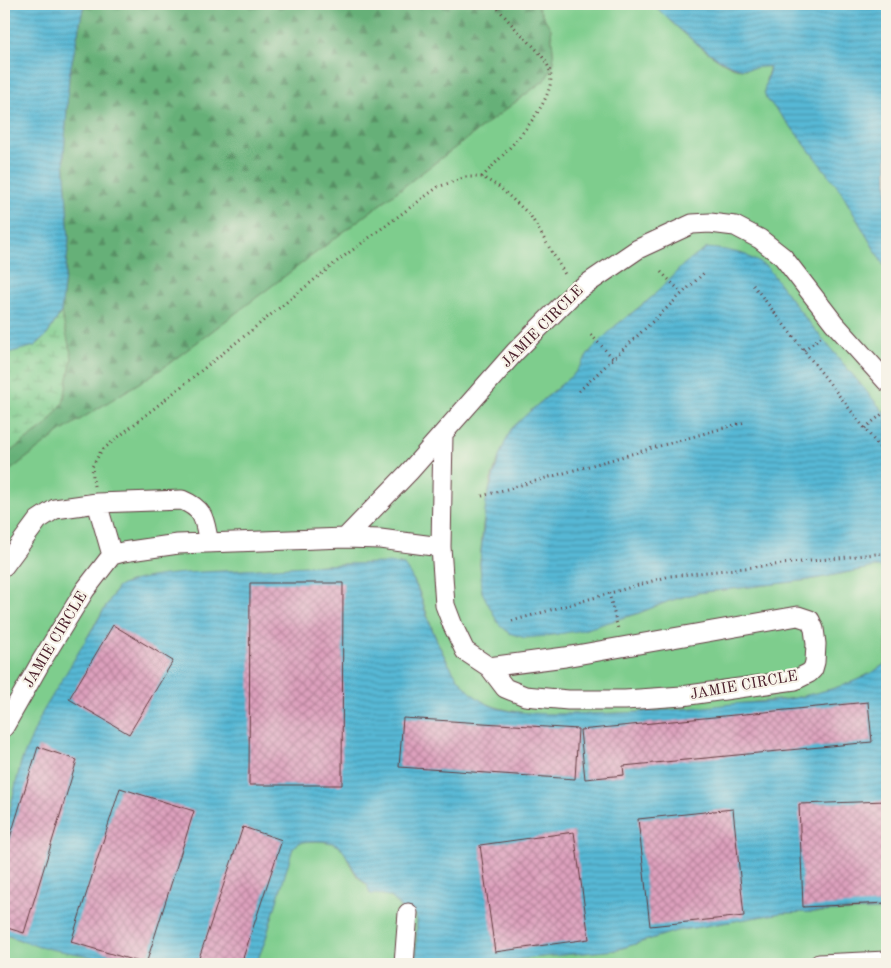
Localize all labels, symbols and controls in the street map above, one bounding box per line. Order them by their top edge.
street label: JAMIE CIRCLE [499,283,587,371]
street label: JAMIE CIRCLE [22,590,90,690]
street label: JAMIE CIRCLE [689,669,799,703]

